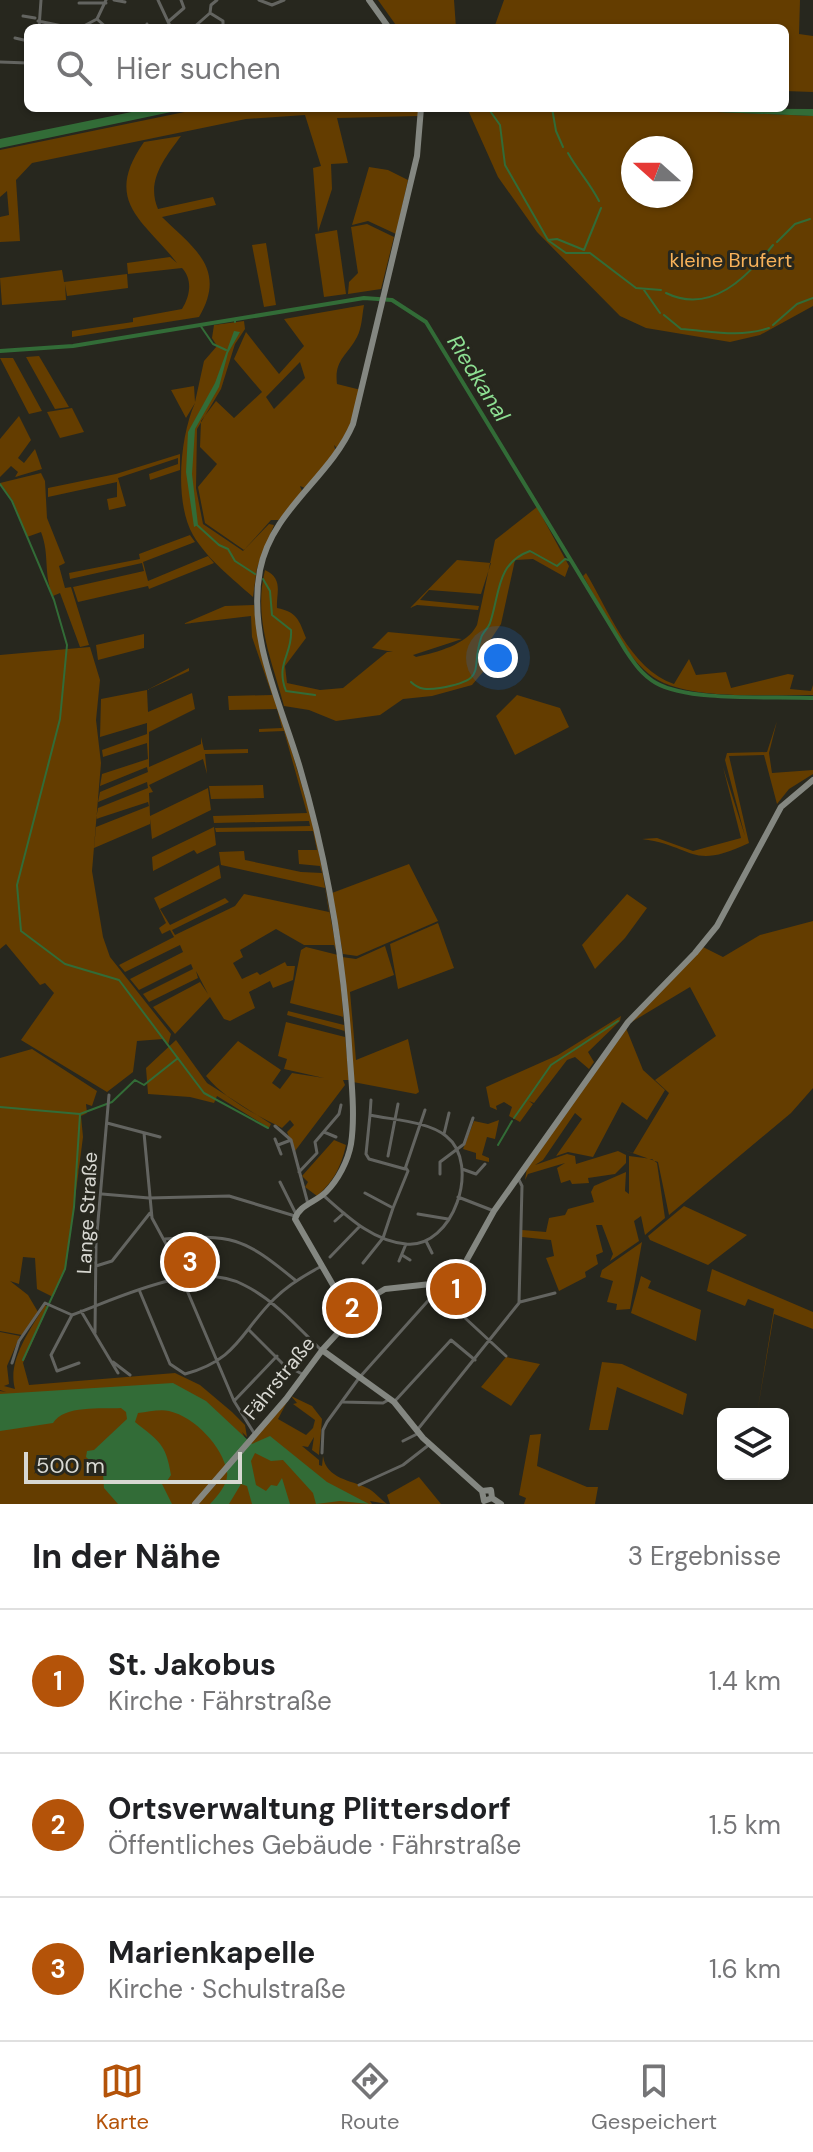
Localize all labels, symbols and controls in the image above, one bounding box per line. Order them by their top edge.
search box [24,24,789,112]
icon: search [52,46,96,90]
text: Hier suchen [116,49,281,88]
north arrow [621,136,693,208]
park label: kleine Brufert [670,247,793,273]
water label: Riedkanal [441,329,517,428]
your location [478,638,518,678]
street label: Lange Straße [71,1151,103,1275]
pin: 3 [164,1232,216,1292]
pin: 1 [430,1259,482,1319]
pin: 2 [326,1278,378,1338]
street label: Fährstraße [237,1331,321,1425]
map controls [717,1408,789,1480]
button: layers [717,1408,789,1480]
scale bar [24,1448,242,1484]
text: 500 m [36,1451,105,1480]
text: In der Nähe [32,1534,221,1579]
text: 3 Ergebnisse [628,1539,781,1573]
text: St. Jakobus [108,1645,276,1684]
text: 1 [53,1664,63,1698]
text: 1.4 km [709,1664,781,1698]
text: Kirche · Fährstraße [108,1684,332,1718]
text: Ortsverwaltung Plittersdorf [108,1789,511,1828]
text: 2 [50,1808,66,1842]
text: 1.5 km [709,1808,781,1842]
text: Öffentliches Gebäude · Fährstraße [108,1828,521,1862]
text: Marienkapelle [108,1933,315,1972]
text: 3 [50,1952,66,1986]
text: 1.6 km [709,1952,781,1986]
text: Kirche · Schulstraße [108,1972,346,2006]
tab: Karte [96,2059,149,2136]
tab: Route [341,2059,399,2136]
tab: Gespeichert [591,2059,717,2136]

